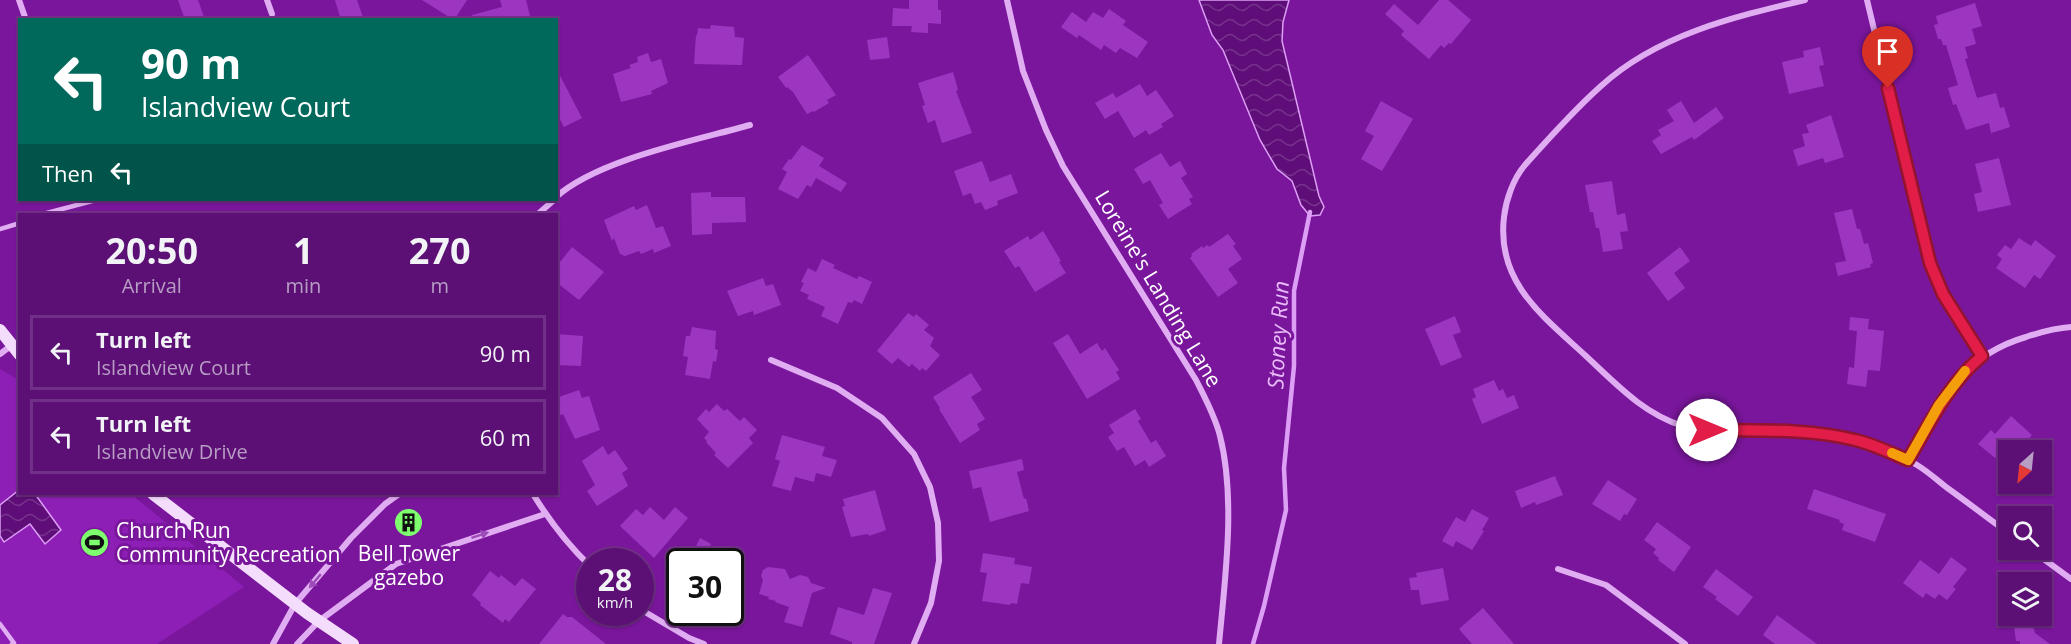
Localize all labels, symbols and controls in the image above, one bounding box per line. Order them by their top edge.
pin [1862,26,1913,88]
text: 90 m [141,34,241,91]
icon: arrive [1871,35,1904,68]
icon: left [42,42,120,120]
text: Islandview Court [141,88,350,125]
icon: left [105,156,138,189]
text: Then [42,158,93,188]
street label: Loreine's Landing Lane [1089,185,1229,392]
text: 20:50 [105,226,198,275]
text: 1 [293,226,314,275]
text: 270 [409,226,471,275]
text: Arrival [122,272,182,299]
text: min [285,272,321,299]
text: m [430,272,449,299]
water label: Stoney Run [1259,280,1295,390]
text: Turn left [96,324,191,354]
icon: left [45,336,78,369]
text: 90 m [480,338,531,368]
text: Islandview Court [96,354,251,381]
position arrow [1675,398,1739,462]
text: Turn left [96,408,191,438]
icon: left [45,420,78,453]
text: 60 m [480,422,531,452]
text: Islandview Drive [96,438,248,465]
north arrow [1998,440,2052,494]
map controls [1998,440,2052,626]
button: search [1998,506,2052,560]
building icon: Bell Tower gazebo [393,507,425,539]
place label: Church Run Community Recreation [116,516,340,568]
sports icon: Church Run Community Recreation [79,527,111,559]
one-way arrow [471,530,489,539]
place label: Bell Tower gazebo [358,539,461,591]
speed limit sign: 30 [666,548,744,626]
text: 28 [598,559,632,600]
button: layers [1998,572,2052,626]
one-way arrow [309,573,322,588]
text: km/h [597,592,633,612]

